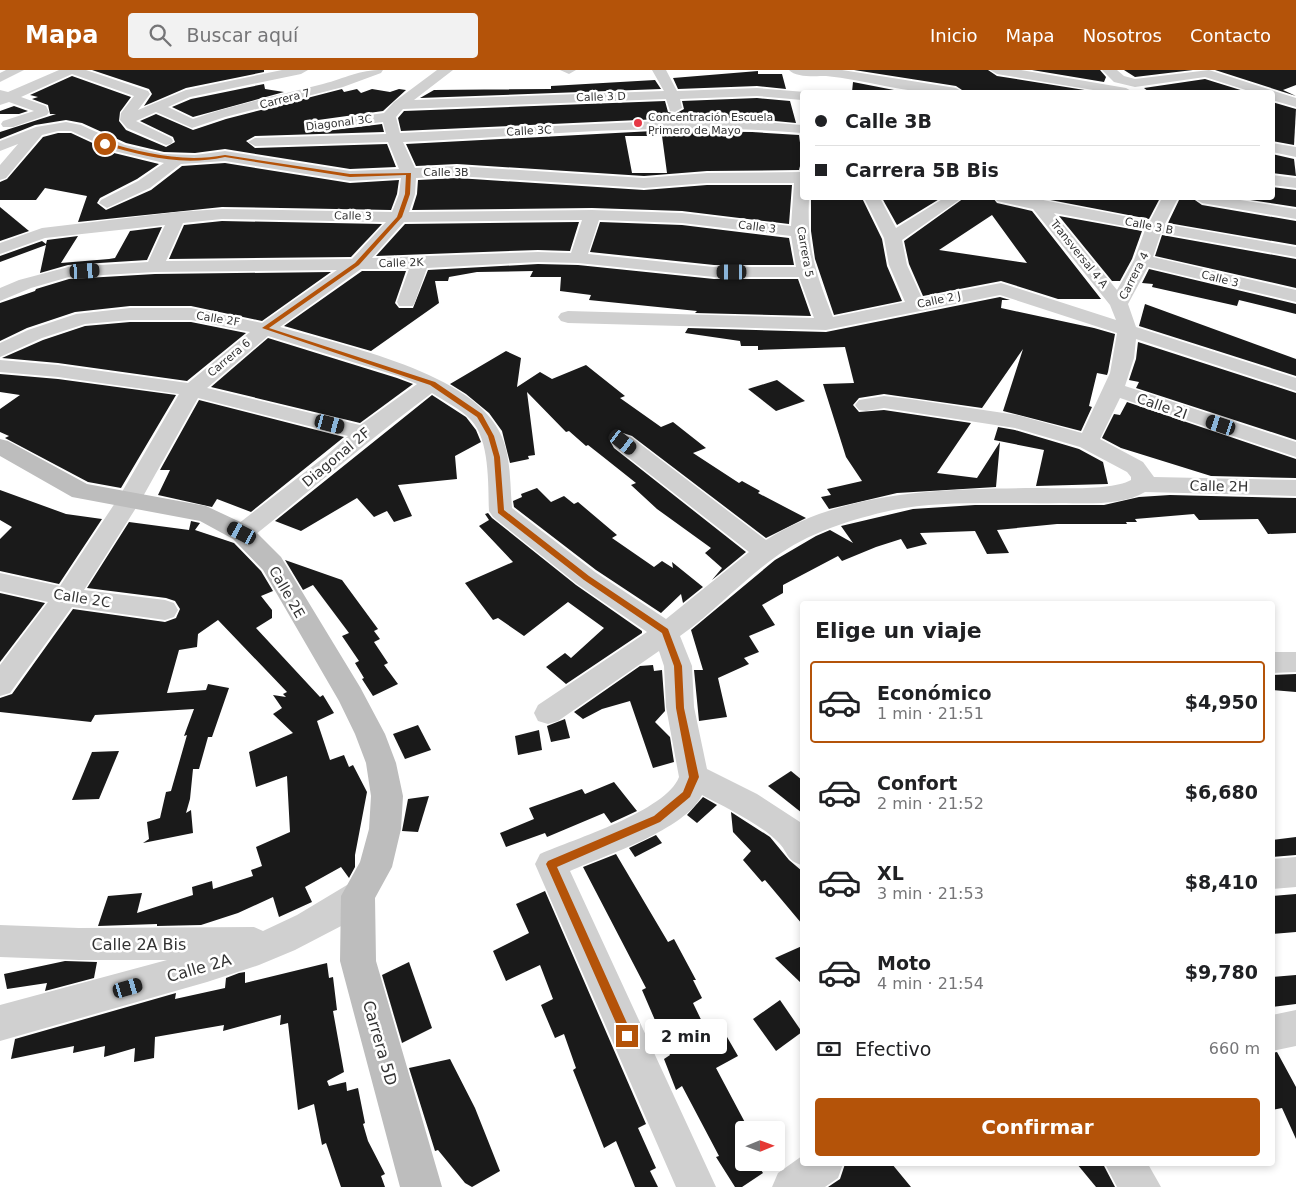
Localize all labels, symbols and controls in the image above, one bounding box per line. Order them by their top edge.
search box [128,13,478,58]
text: Mapa [25,21,98,49]
icon: search [146,21,174,49]
text: Buscar aquí [186,24,298,46]
text: Inicio [930,25,978,46]
text: Mapa [1006,25,1055,46]
text: Nosotros [1083,25,1162,46]
text: Contacto [1190,25,1271,46]
street label: Carrera 7 [258,86,312,112]
street label: Calle 3 D [576,90,626,104]
text: Calle 3B [845,110,932,132]
place label: Concentración Escuela Primero de Mayo [648,111,773,137]
street label: Diagonal 3C [305,112,373,134]
marker: Concentración Escuela Primero de Mayo [632,117,644,129]
street label: Calle 3C [506,123,552,139]
route start [94,133,116,155]
text: Carrera 5B Bis [845,159,999,181]
street label: Calle 3B [423,166,469,179]
street label: Calle 3 [334,209,372,223]
street label: Calle 3 B [1124,215,1174,237]
street label: Transversal 4 A [1047,217,1111,291]
street label: Calle 3 [737,218,777,236]
street label: Carrera 5 [794,225,816,279]
street label: Carrera 4 [1117,250,1151,302]
street label: Calle 2K [378,256,425,270]
car [69,263,100,279]
car [717,265,747,280]
street label: Calle 3 [1200,268,1240,290]
street label: Calle 2 J [916,289,962,311]
street label: Calle 2F [195,309,241,329]
street label: Carrera 6 [205,336,253,380]
street label: Calle 2I [1135,390,1189,422]
car [313,413,346,435]
car [1204,413,1237,437]
street label: Diagonal 2F [299,424,373,490]
car [606,427,639,457]
street label: Calle 2H [1190,477,1248,495]
car [225,519,258,547]
street label: Calle 2E [266,563,308,621]
street label: Calle 2C [52,586,112,610]
text: Elige un viaje [815,618,982,643]
icon: car [817,680,862,725]
text: Económico [877,682,992,704]
text: $4,950 [1185,691,1258,713]
text: 1 min · 21:51 [877,704,984,723]
icon: car [817,770,862,815]
text: Confort [877,772,957,794]
text: $6,680 [1185,781,1258,803]
text: 2 min · 21:52 [877,794,984,813]
icon: car [817,860,862,905]
text: XL [877,862,904,884]
text: $8,410 [1185,871,1258,893]
text: 3 min · 21:53 [877,884,984,903]
street label: Calle 2A Bis [92,935,186,954]
street label: Calle 2A [165,950,233,986]
icon: car [817,950,862,995]
text: Moto [877,952,931,974]
text: $9,780 [1185,961,1258,983]
text: 4 min · 21:54 [877,974,984,993]
car [111,977,144,999]
street label: Carrera 5D [359,998,401,1088]
callout: 2 min [644,1018,727,1054]
route end [616,1025,638,1047]
text: 2 min [661,1027,711,1046]
icon: cash [815,1035,843,1063]
text: Efectivo [855,1038,931,1060]
text: 660 m [1209,1039,1260,1058]
button: Confirmar [815,1098,1260,1156]
north arrow [735,1121,785,1171]
map controls [735,1121,785,1171]

